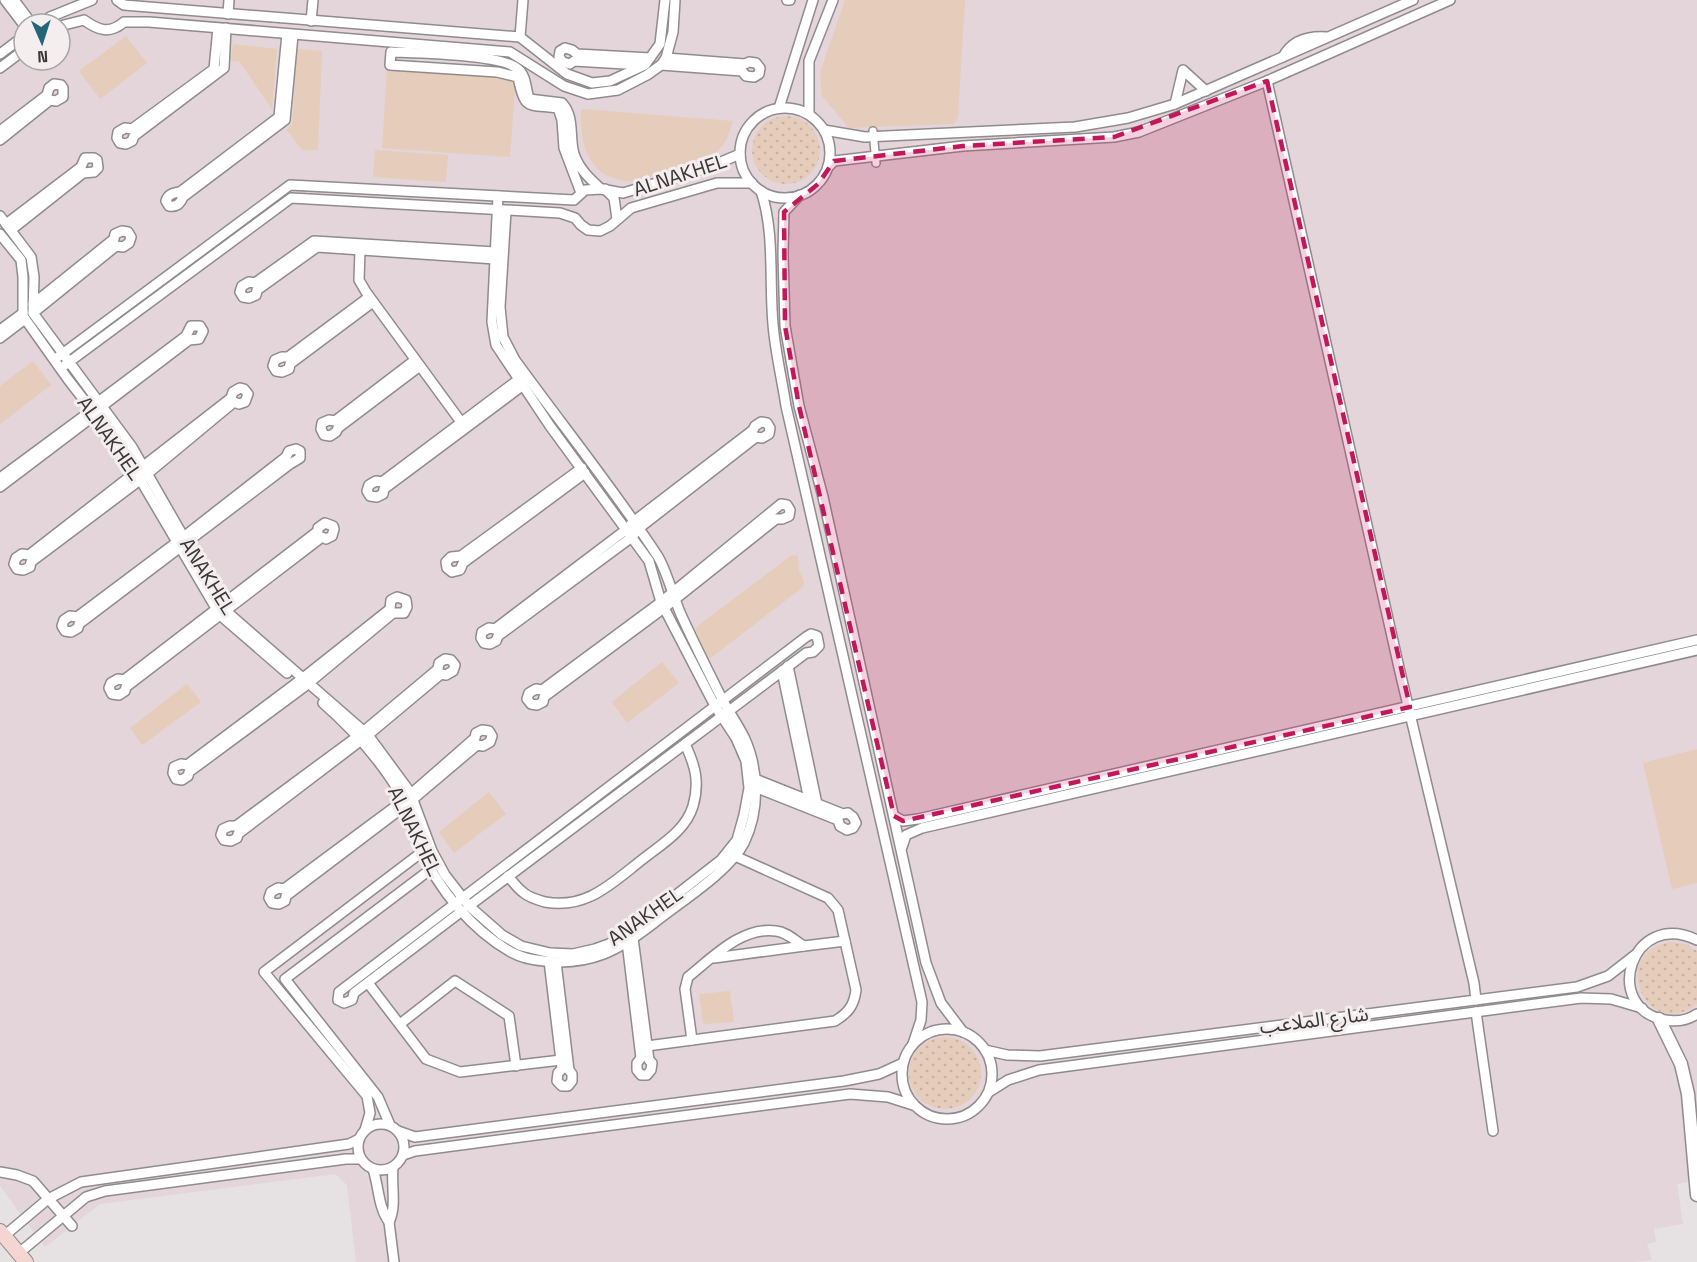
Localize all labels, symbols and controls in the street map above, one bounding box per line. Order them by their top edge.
north arrow [12,12,72,72]
text: N [37,46,49,67]
street label: ALNAKHEL [630,148,730,202]
street label: ALNAKHEL [72,391,148,485]
street label: ANAKHEL [174,533,242,619]
street label: ALNAKHEL [382,782,448,880]
street label: ANAKHEL [602,881,688,951]
street label: شارع الملاعب [1258,1000,1370,1042]

